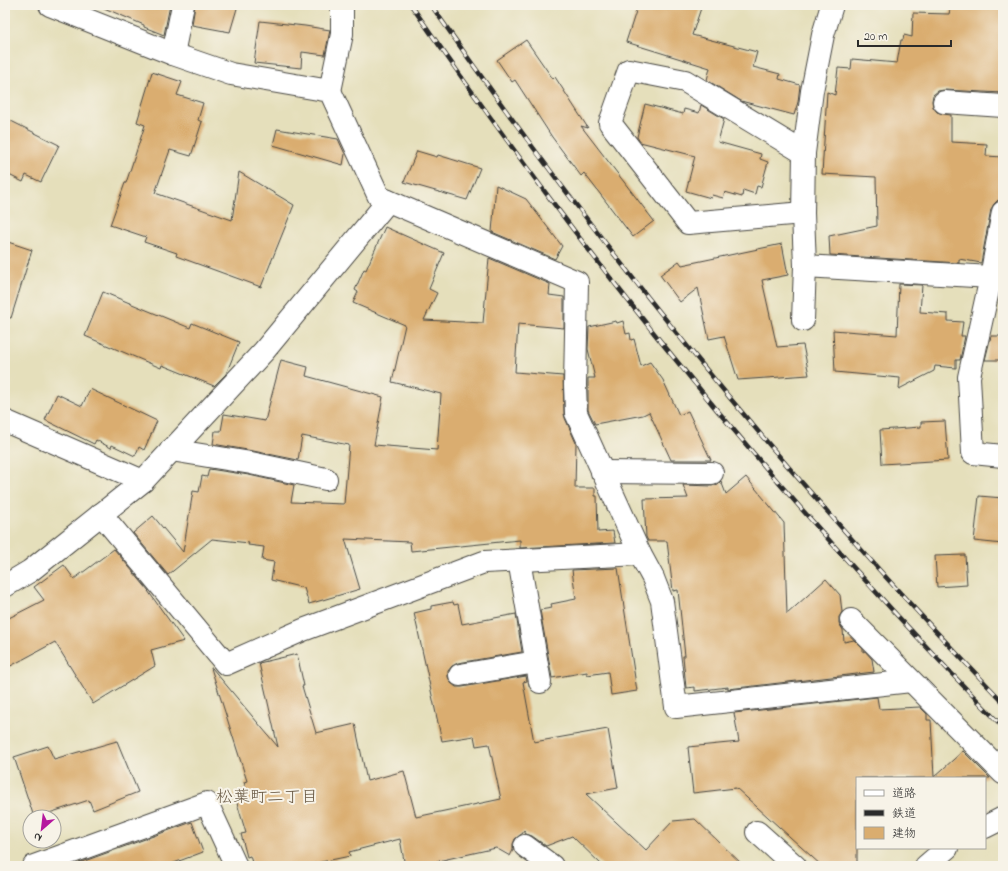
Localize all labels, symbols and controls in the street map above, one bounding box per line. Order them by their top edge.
scale bar [858,22,951,48]
text: 20 m [864,28,887,46]
legend [856,777,986,849]
district label: 松葉町二丁目 [216,785,318,810]
text: 道路 [892,785,916,803]
text: 鉄道 [892,805,916,823]
north arrow [22,809,62,849]
text: 建物 [892,825,916,843]
text: N [31,828,45,846]

